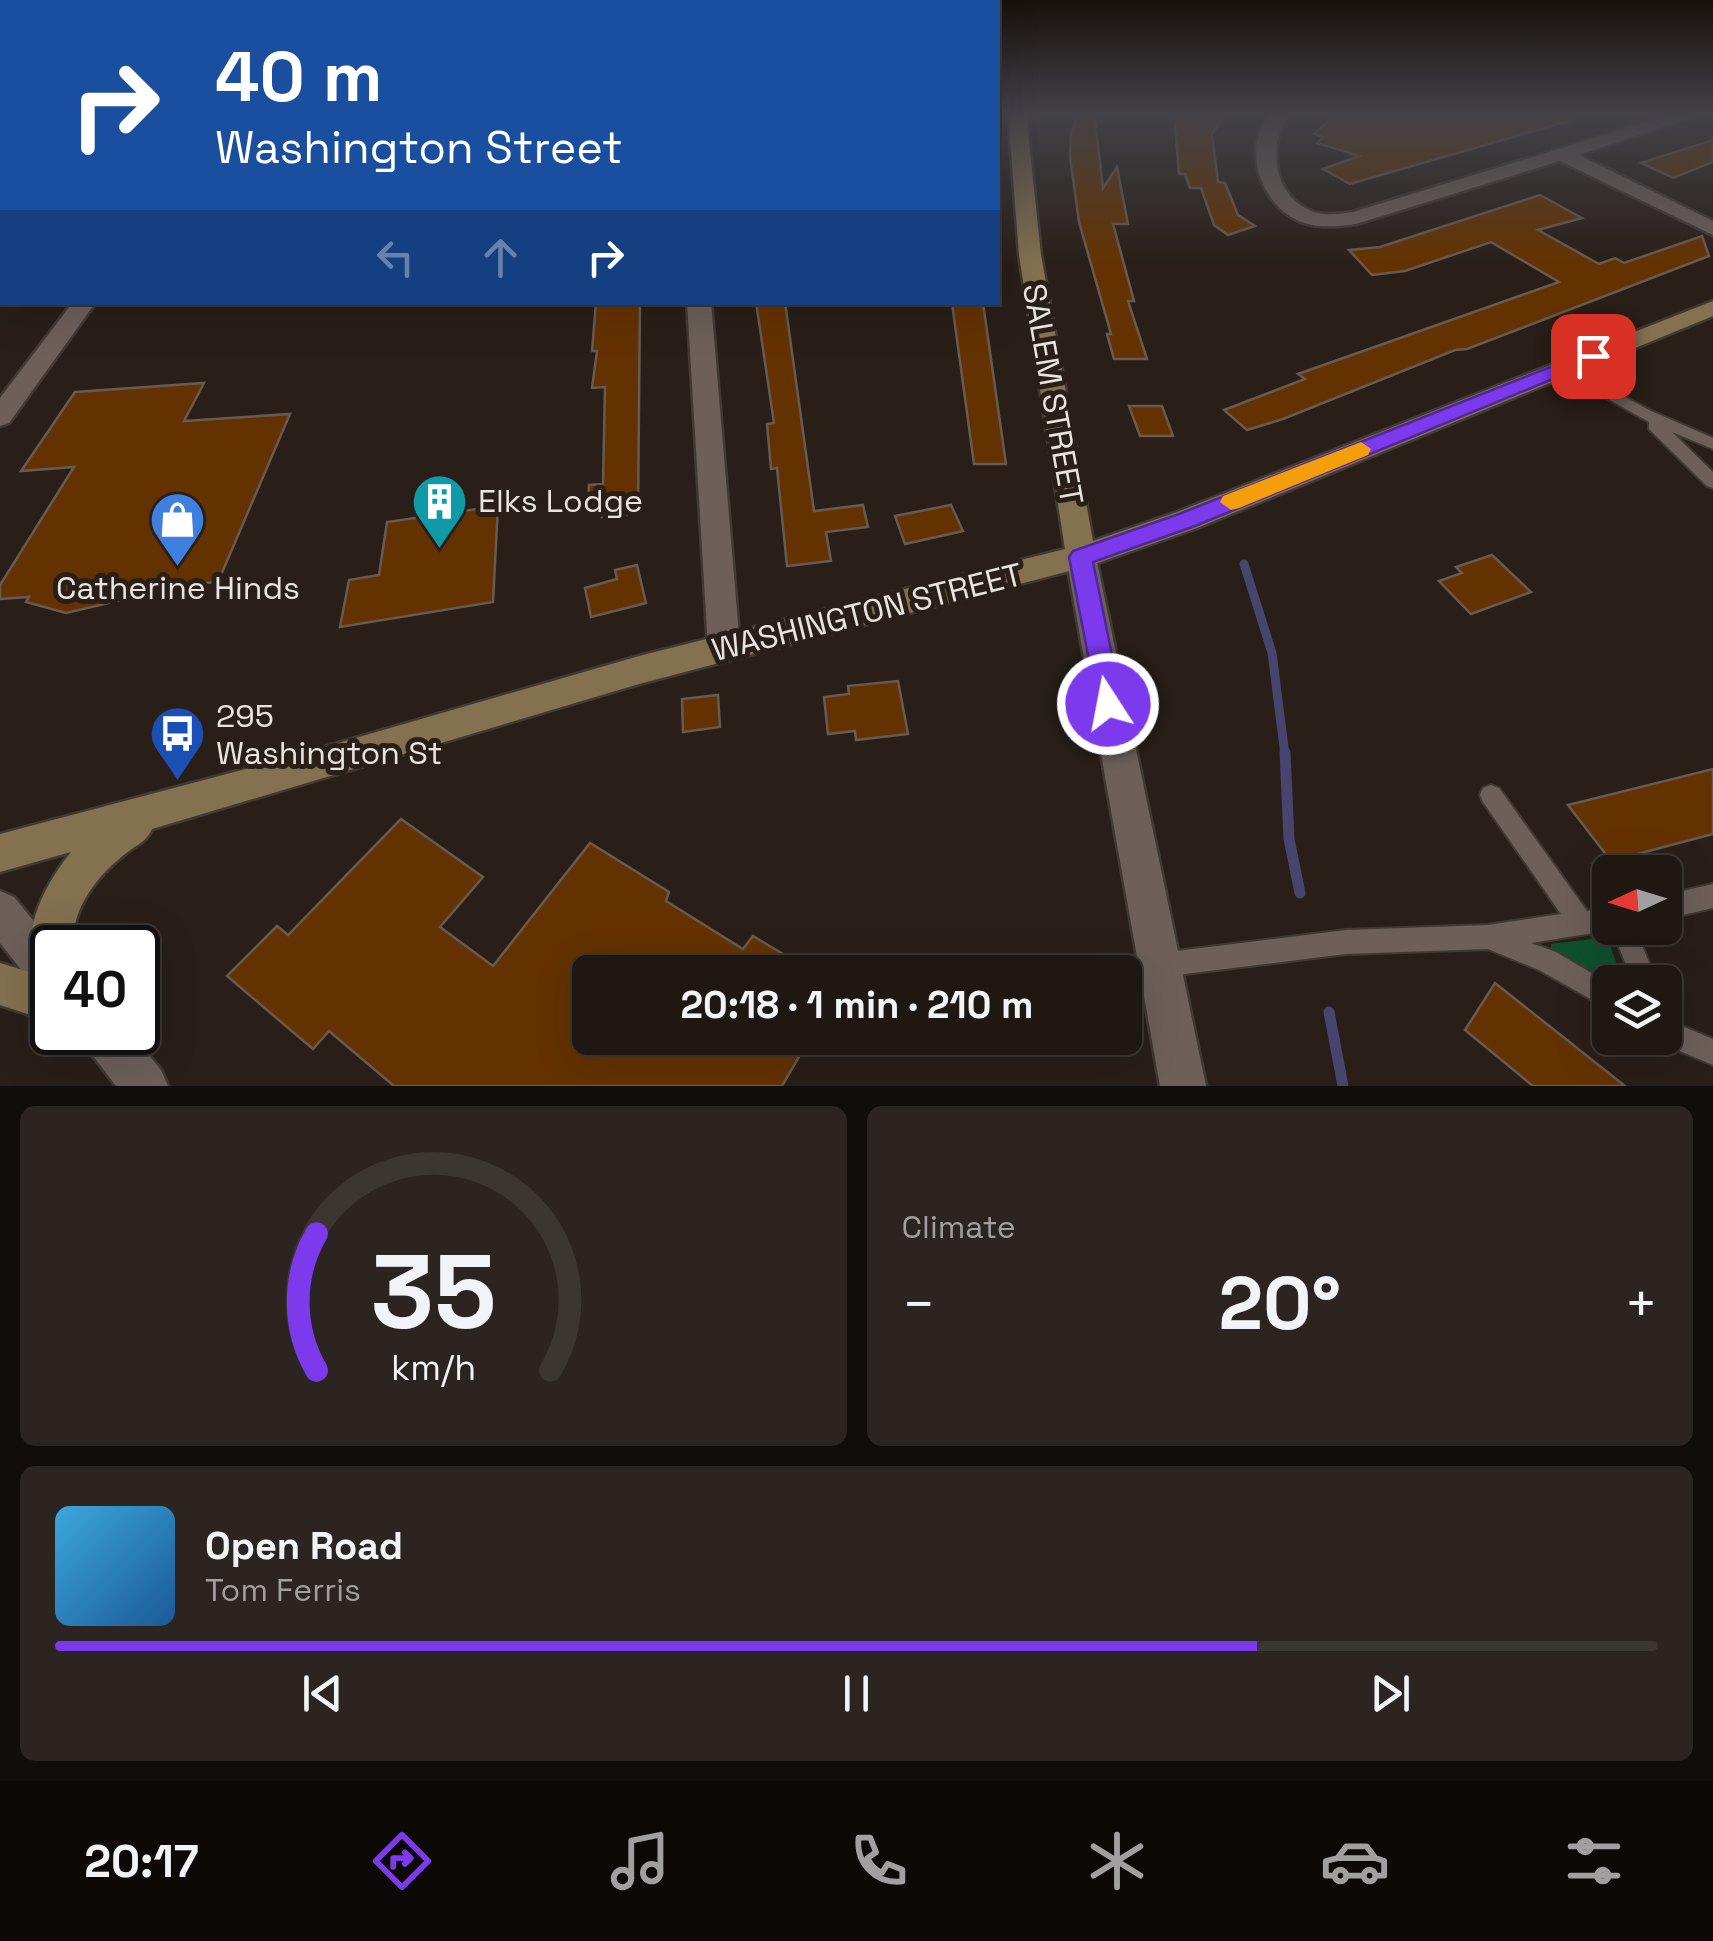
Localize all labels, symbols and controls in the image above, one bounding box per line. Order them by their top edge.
text: 40 m [215,32,382,121]
icon: right [50,40,180,170]
text: Washington Street [215,119,623,176]
icon: left [368,230,423,285]
icon: ahead [473,230,528,285]
icon: right [578,230,633,285]
street label: SALEM STREET [1014,280,1092,508]
pin [1551,314,1636,399]
icon: arrive [1566,329,1621,384]
building icon: Elks Lodge [409,471,469,550]
place label: Elks Lodge [478,481,643,521]
shop icon: Catherine Hinds [148,489,208,568]
street label: WASHINGTON STREET [708,554,1026,670]
place label: Catherine Hinds [56,568,300,608]
position arrow [1056,652,1160,756]
place label: 295 Washington St [216,696,443,773]
bus stop icon: 295 Washington St [147,704,207,783]
north arrow [1592,855,1682,945]
map controls [1592,855,1682,1055]
speed limit sign: 40 [30,925,160,1055]
button: layers [1592,965,1682,1055]
text: 20:18 · 1 min · 210 m [681,981,1033,1029]
text: Climate [902,1207,1016,1247]
text: 35 [370,1226,496,1358]
text: 20° [1218,1255,1341,1351]
text: − [902,1269,936,1339]
text: + [1624,1269,1658,1339]
text: km/h [391,1345,476,1390]
text: Open Road [205,1522,403,1570]
text: Tom Ferris [205,1570,361,1610]
icon: previous [295,1666,350,1721]
icon: pause [829,1666,884,1721]
icon: next [1363,1666,1418,1721]
icon: directions [367,1826,437,1896]
icon: music [605,1826,675,1896]
icon: phone [844,1826,914,1896]
icon: climate [1082,1826,1152,1896]
icon: car [1320,1826,1390,1896]
icon: filters [1559,1826,1629,1896]
text: 20:17 [84,1833,199,1890]

